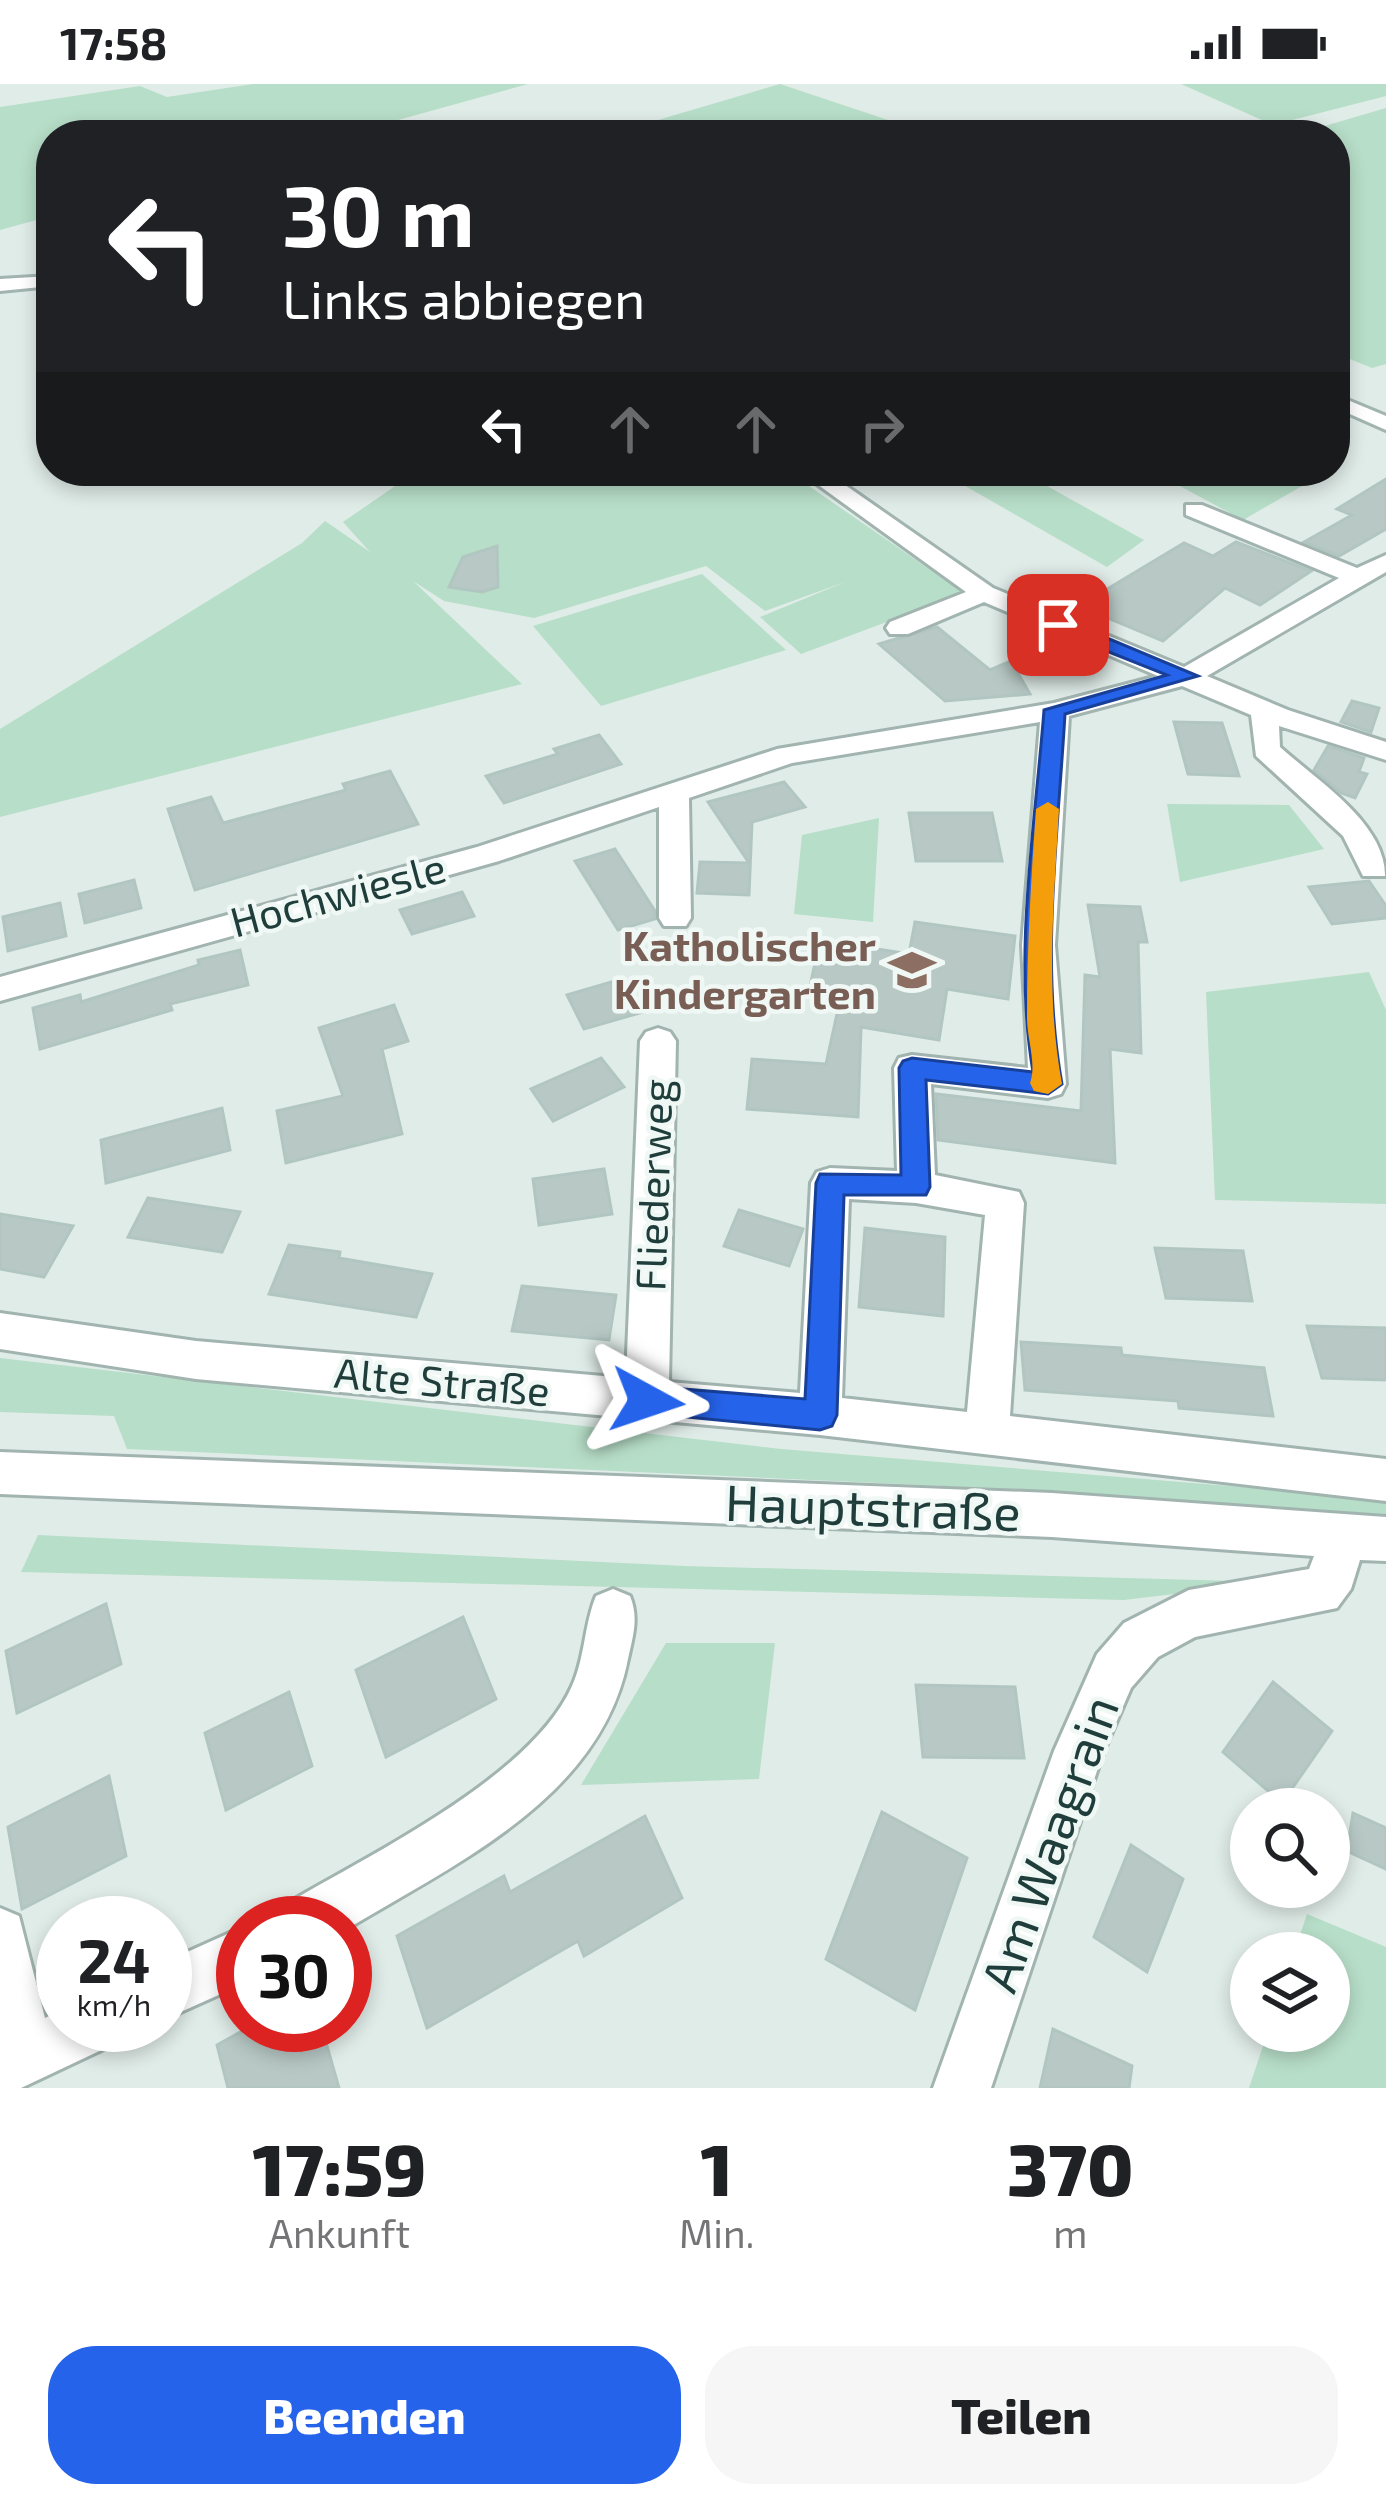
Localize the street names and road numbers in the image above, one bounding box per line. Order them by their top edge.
street label: Hochwiesle [224,840,451,946]
street label: Fliederweg [623,1078,681,1292]
street label: Alte Straße [332,1346,552,1414]
street label: Hauptstraße [724,1470,1022,1541]
street label: Am Waagrain [966,1687,1129,1999]

